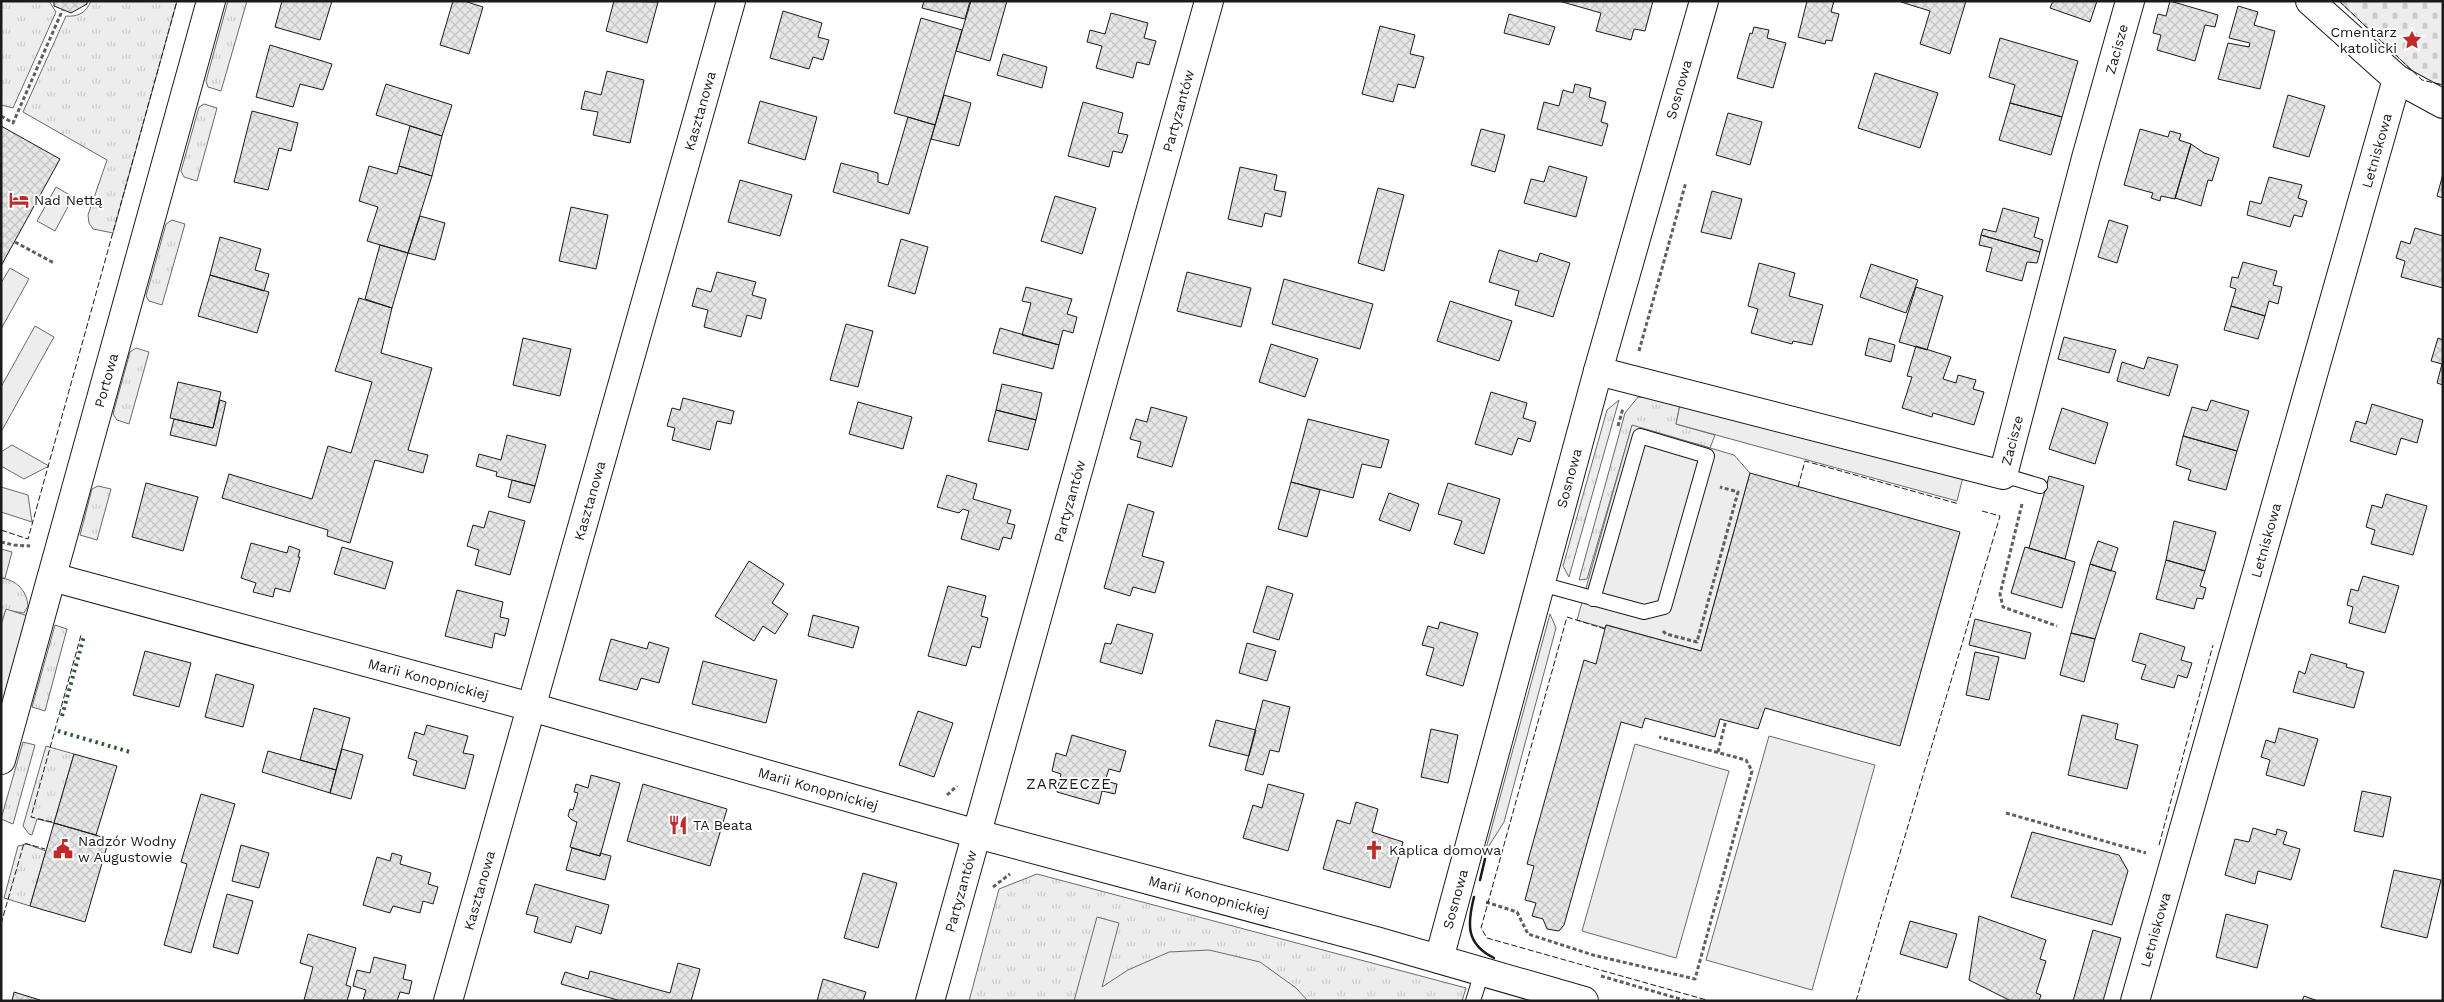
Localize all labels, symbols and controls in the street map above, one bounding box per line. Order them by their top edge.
street label: Zacisze [2102,22,2131,76]
place label: Cmentarz katolicki [2330,24,2397,56]
place icon: Cmentarz katolicki [2401,29,2423,51]
street label: Sosnowa [1663,58,1695,121]
street label: Partyzantów [1159,68,1197,154]
street label: Kasztanowa [681,69,719,153]
street label: Letniskowa [2358,111,2395,190]
hotel icon: Nad Nettą [8,189,30,211]
place label: Nad Nettą [34,192,103,208]
street label: Portowa [91,351,121,409]
street label: Zacisze [1998,414,2026,467]
street label: Sosnowa [1553,447,1585,510]
street label: Partyzantów [1050,458,1089,544]
street label: Kasztanowa [571,459,608,542]
street label: Letniskowa [2248,501,2284,580]
street label: Marii Konopnickiej [366,655,491,703]
street label: Marii Konopnickiej [756,764,880,814]
district label: ZARZECZE [1026,775,1112,793]
restaurant icon: TA Beata [667,814,689,836]
place label: TA Beata [693,817,752,833]
place label: Nadzór Wodny w Augustowie [78,833,177,865]
public building icon: Nadzór Wodny w Augustowie [52,838,74,860]
church icon: Kaplica domowa [1363,839,1385,861]
place label: Kaplica domowa [1389,842,1501,858]
street label: Partyzantów [942,848,980,934]
street label: Kasztanowa [460,849,498,932]
street label: Sosnowa [1439,867,1471,931]
street label: Marii Konopnickiej [1147,872,1271,920]
street label: Letniskowa [2137,890,2173,969]

